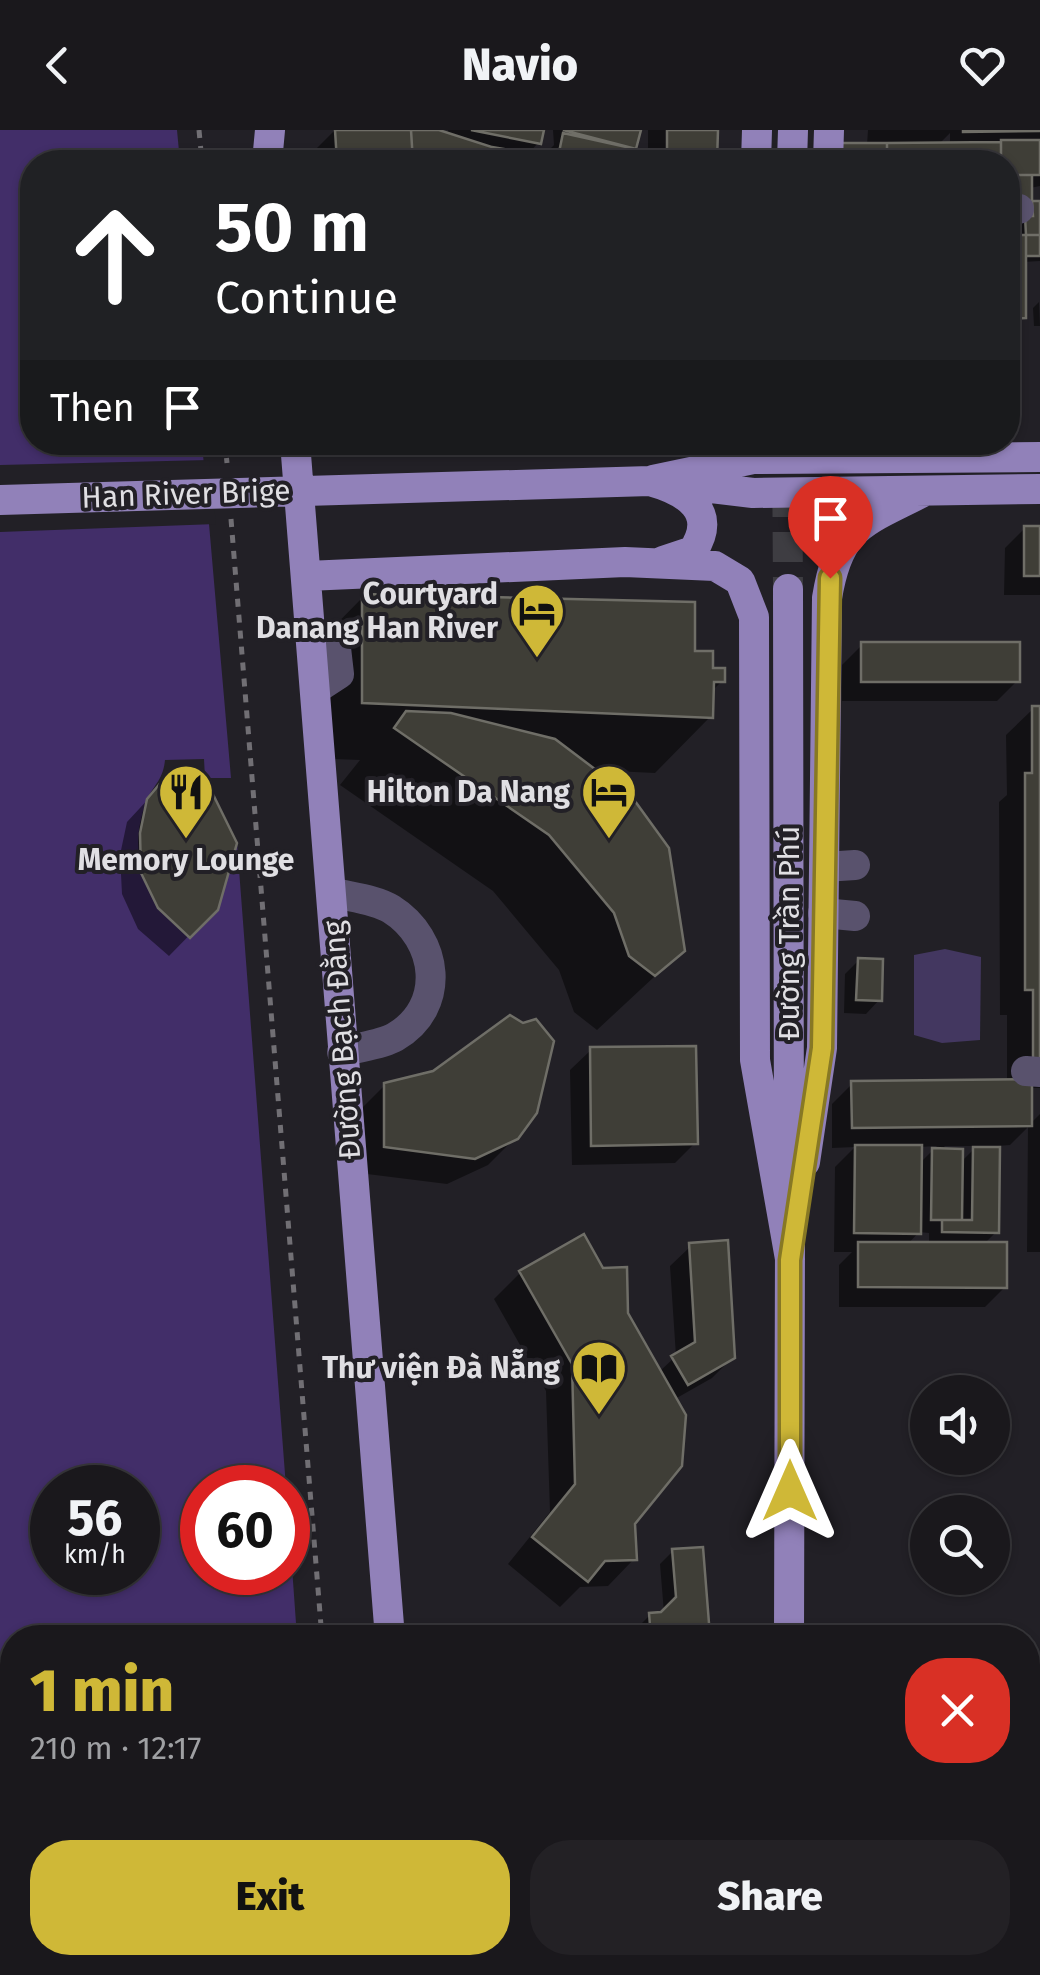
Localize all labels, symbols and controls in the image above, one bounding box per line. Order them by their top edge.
icon: back [30,38,85,93]
text: Navio [462,38,578,92]
icon: heart [955,38,1010,93]
text: 50 m [215,186,369,270]
icon: ahead [50,190,180,320]
text: Continue [215,271,398,325]
icon: arrive [155,380,210,435]
text: Then [50,385,135,431]
street label: Han River Brige [81,472,291,516]
pin [788,476,873,579]
icon: arrive [803,491,858,546]
place label: Courtyard Danang Han River [256,576,499,646]
hotel icon: Courtyard Danang Han River [507,581,567,660]
restaurant icon: Memory Lounge [156,762,216,841]
hotel icon: Hilton Da Nang [579,762,639,841]
place label: Hilton Da Nang [367,774,570,810]
street label: Đường Trần Phú [771,826,807,1040]
place label: Memory Lounge [78,842,294,878]
street label: Đường Bạch Đằng [316,919,368,1161]
library icon: Thư viện Đà Nẵng [569,1338,629,1417]
place label: Thư viện Đà Nẵng [322,1348,560,1386]
map controls [910,1375,1010,1595]
button: sound [910,1375,1010,1475]
position arrow [738,1439,842,1543]
speed limit sign: 60 [180,1465,310,1595]
text: 56 [67,1488,122,1548]
button: search [910,1495,1010,1595]
text: km/h [64,1540,126,1570]
text: 1 min [30,1655,174,1727]
button: close [905,1658,1010,1763]
text: 210 m · 12:17 [30,1729,201,1767]
button: Exit [30,1840,510,1955]
button: Share [530,1840,1010,1955]

